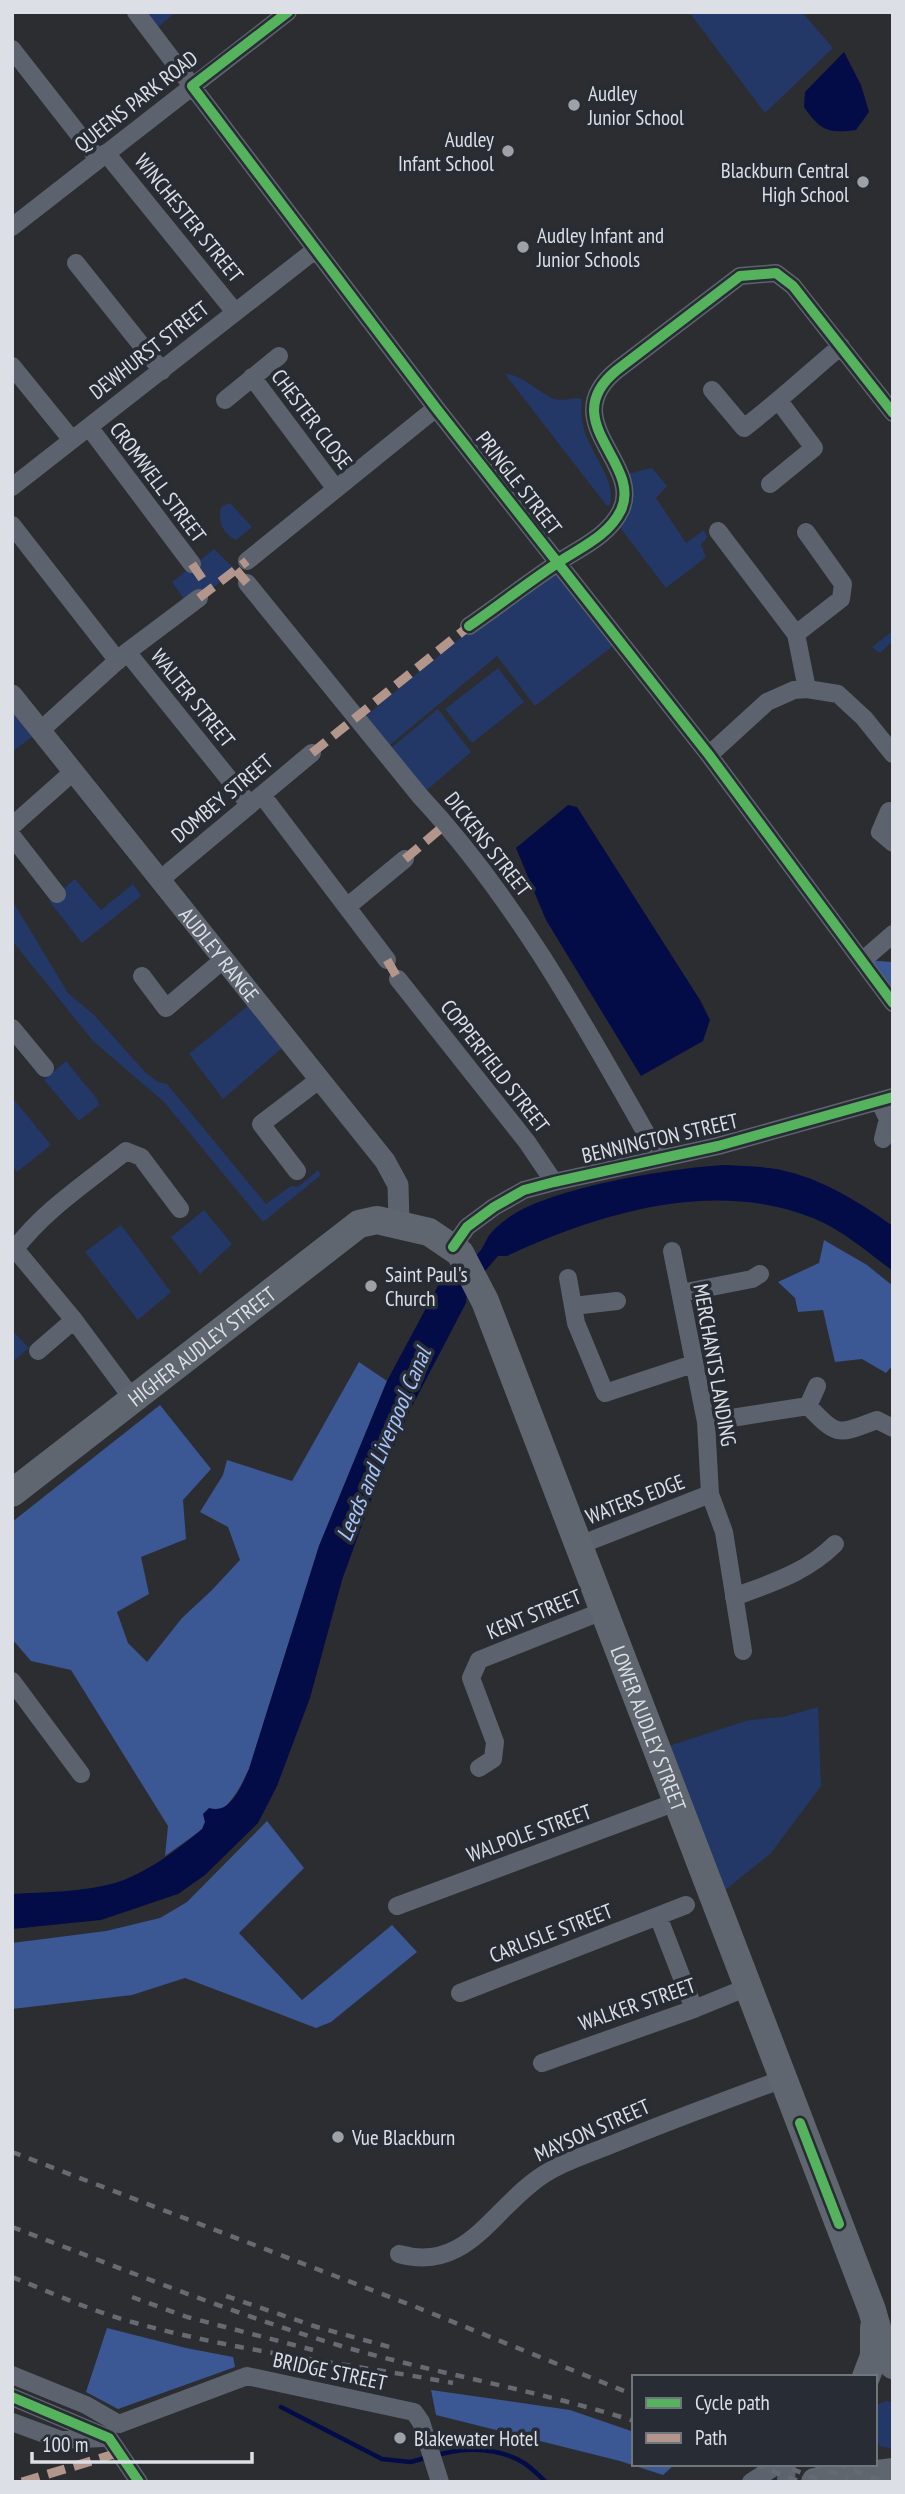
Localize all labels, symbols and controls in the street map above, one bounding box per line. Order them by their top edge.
street label: QUEENS PARK ROAD [69,44,203,158]
place label: Audley Junior School [587,80,684,131]
marker: Audley Junior School [566,97,582,113]
place label: Audley Infant School [398,126,494,177]
marker: Audley Infant School [500,143,516,159]
street label: WINCHESTER STREET [129,148,250,288]
place label: Blackburn Central High School [721,157,849,208]
marker: Blackburn Central High School [855,174,871,190]
place label: Audley Infant and Junior Schools [536,222,664,273]
marker: Audley Infant and Junior Schools [515,239,531,255]
street label: DEWHURST STREET [84,295,215,405]
street label: CHESTER CLOSE [266,364,358,474]
street label: CROMWELL STREET [104,416,213,548]
street label: PRINGLE STREET [470,426,568,541]
street label: WALTER STREET [145,643,241,753]
street label: DOMBEY STREET [166,747,279,848]
street label: DICKENS STREET [439,786,538,902]
street label: AUDLEY RANGE [173,901,265,1007]
street label: COPPERFIELD STREET [435,994,556,1138]
street label: BENNINGTON STREET [579,1107,741,1169]
place label: Saint Paul's Church [385,1261,468,1312]
marker: Saint Paul's Church [363,1278,379,1294]
street label: HIGHER AUDLEY STREET [122,1280,282,1412]
street label: MERCHANTS LANDING [687,1282,743,1448]
water label: Leeds and Liverpool Canal [329,1340,438,1545]
street label: WATERS EDGE [582,1468,688,1530]
street label: KENT STREET [483,1583,586,1645]
street label: LOWER AUDLEY STREET [605,1642,693,1815]
street label: WALPOLE STREET [463,1798,596,1868]
street label: CARLISLE STREET [486,1897,617,1969]
street label: WALKER STREET [575,1971,700,2037]
street label: MAYSON STREET [530,2092,655,2168]
place label: Vue Blackburn [351,2124,455,2151]
marker: Vue Blackburn [330,2129,346,2145]
street label: BRIDGE STREET [271,2346,390,2396]
legend [632,2375,877,2466]
text: Cycle path [695,2389,770,2416]
scale bar [32,2420,252,2464]
text: Path [695,2424,727,2451]
place label: Blakewater Hotel [414,2425,539,2452]
marker: Blakewater Hotel [392,2430,408,2446]
text: 100 m [42,2431,88,2458]

